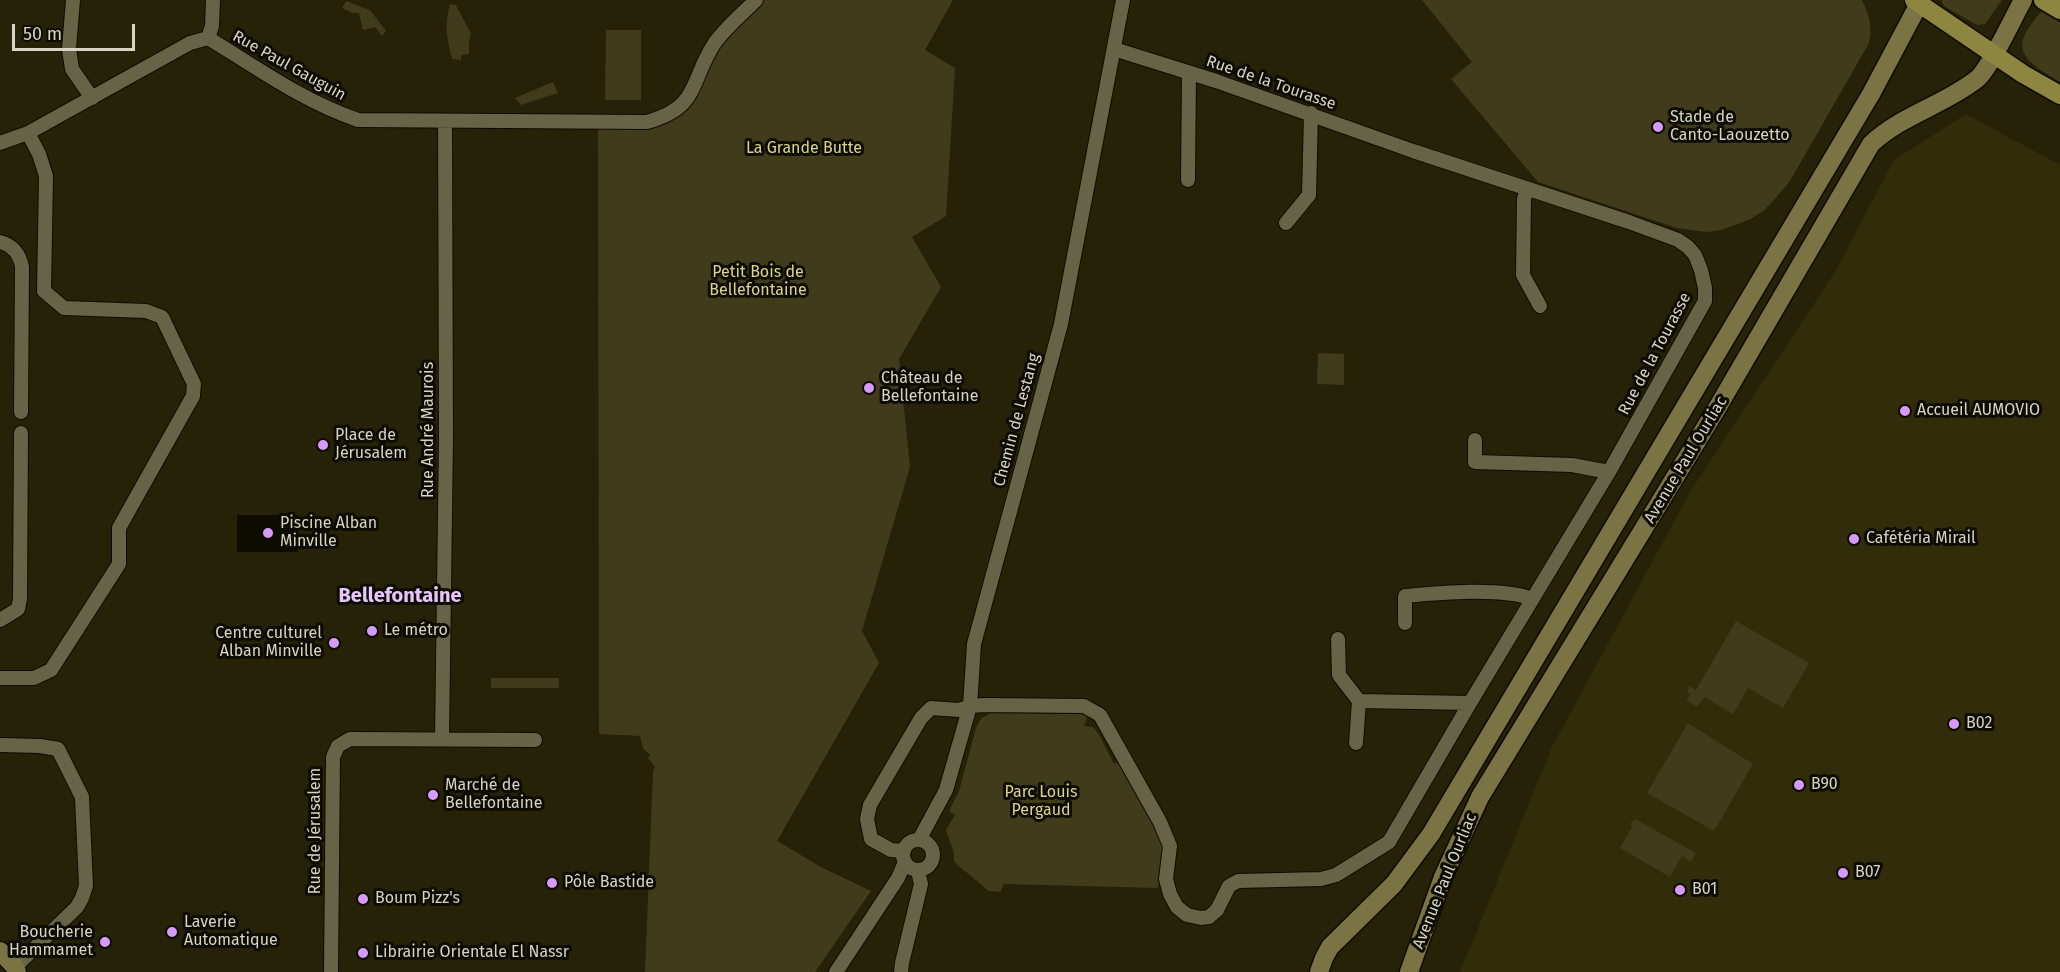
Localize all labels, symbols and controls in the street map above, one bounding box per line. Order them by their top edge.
scale bar [15,12,138,50]
text: 50 m [23,23,62,45]
street label: Rue Paul Gauguin [229,27,349,105]
street label: Rue de la Tourasse [1204,52,1338,114]
place label: Stade de Canto-Laouzetto [1670,108,1790,146]
marker: Stade de Canto-Laouzetto [1651,120,1665,134]
park label: La Grande Butte [746,139,862,159]
park label: Petit Bois de Bellefontaine [709,263,807,301]
street label: Rue de la Tourasse [1615,290,1695,418]
street label: Chemin de Lestang [990,351,1044,489]
street label: Rue André Maurois [419,362,439,498]
place label: Château de Bellefontaine [881,369,978,407]
marker: Château de Bellefontaine [862,381,876,395]
street label: Avenue Paul Ourliac [1640,393,1732,527]
place label: Accueil AUMOVIO [1917,401,2040,421]
marker: Accueil AUMOVIO [1898,404,1912,418]
place label: Place de Jérusalem [335,426,407,464]
marker: Place de Jérusalem [316,438,330,452]
place label: Piscine Alban Minville [280,514,377,552]
marker: Piscine Alban Minville [261,526,275,540]
place label: Cafétéria Mirail [1866,529,1976,549]
marker: Cafétéria Mirail [1847,532,1861,546]
district label: Bellefontaine [339,584,461,608]
place label: Le métro [384,621,448,641]
place label: Centre culturel Alban Minville [215,624,322,662]
marker: Le métro [365,624,379,638]
marker: Centre culturel Alban Minville [327,636,341,650]
place label: B02 [1966,714,1992,734]
marker: B02 [1947,717,1961,731]
street label: Rue de Jérusalem [306,768,326,894]
place label: B90 [1811,775,1838,795]
place label: Marché de Bellefontaine [445,776,542,814]
marker: B90 [1792,778,1806,792]
park label: Parc Louis Pergaud [1005,783,1077,821]
marker: Marché de Bellefontaine [426,788,440,802]
street label: Avenue Paul Ourliac [1409,810,1481,952]
place label: B07 [1855,863,1880,883]
marker: B07 [1836,866,1850,880]
place label: Pôle Bastide [564,873,654,893]
marker: Pôle Bastide [545,876,559,890]
place label: B01 [1692,880,1717,900]
marker: B01 [1673,883,1687,897]
place label: Boum Pizz's [375,889,460,909]
marker: Boum Pizz's [356,892,370,906]
place label: Laverie Automatique [184,913,278,951]
place label: Boucherie Hammamet [9,923,93,961]
marker: Laverie Automatique [165,925,179,939]
marker: Boucherie Hammamet [98,935,112,949]
place label: Librairie Orientale El Nassr [375,943,569,963]
marker: Librairie Orientale El Nassr [356,946,370,960]

